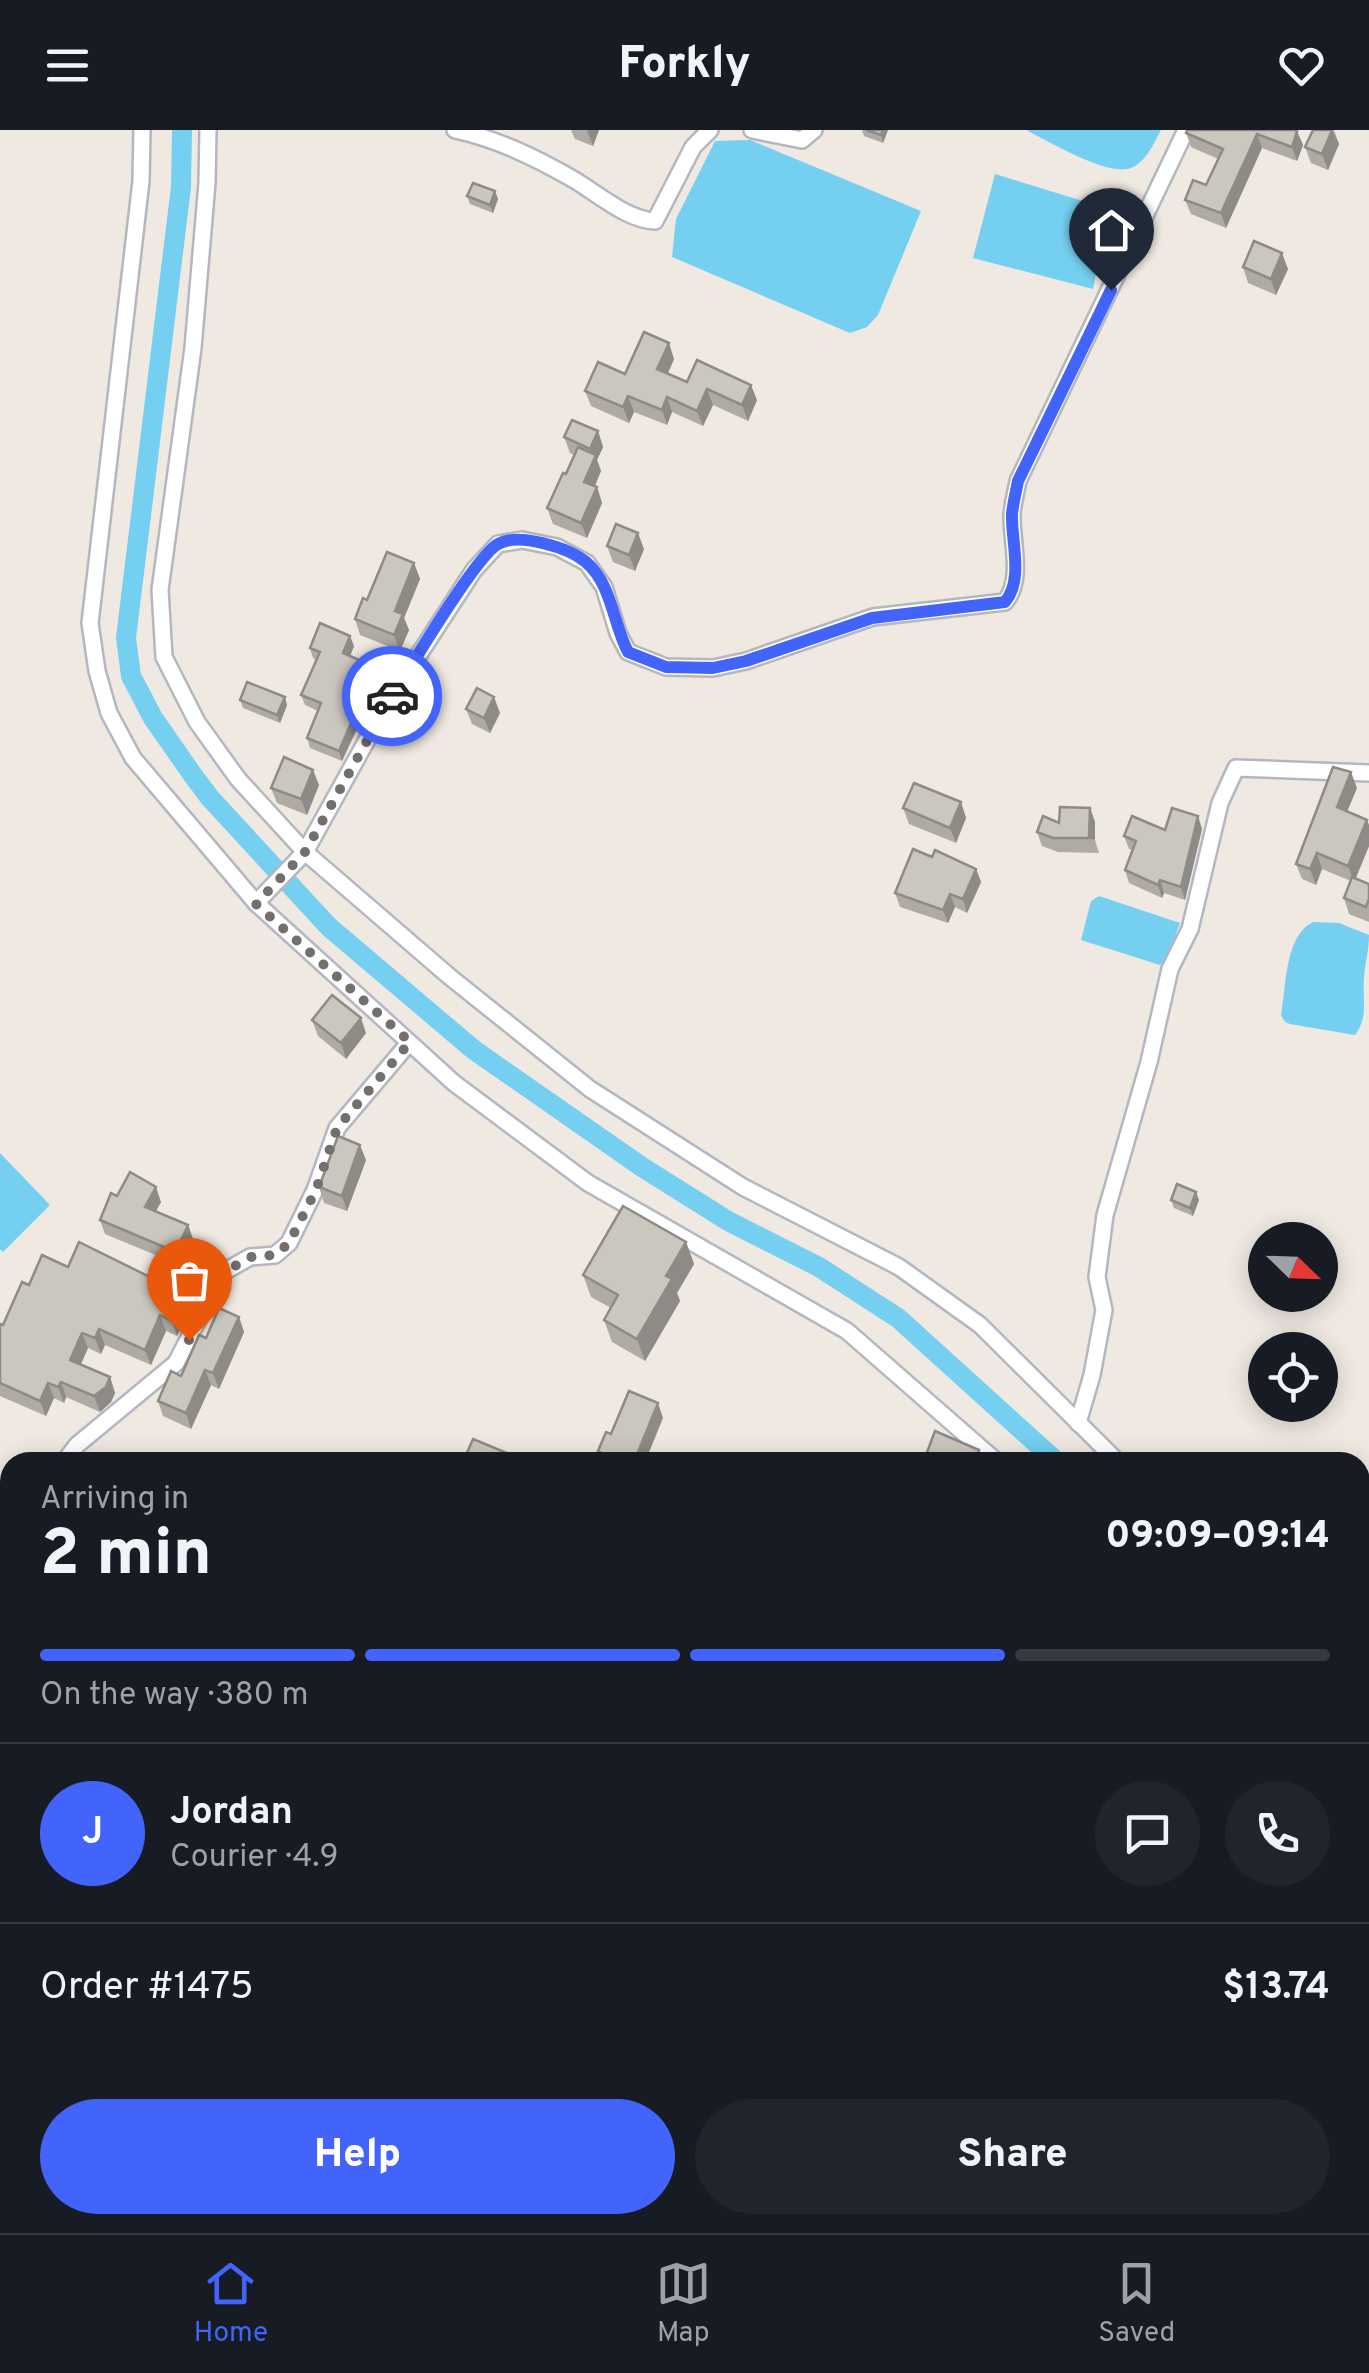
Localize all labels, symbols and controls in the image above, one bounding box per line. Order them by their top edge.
text: Forkly [618,37,751,94]
icon: menu [40,38,95,93]
icon: heart [1274,38,1329,93]
pin [1069,188,1154,291]
icon: home [1084,203,1139,258]
courier [342,646,442,746]
icon: car [365,669,420,724]
north arrow [1248,1222,1338,1312]
map controls [1248,1222,1338,1422]
pin [147,1238,232,1341]
icon: bag [162,1253,217,1308]
button: locate [1248,1332,1338,1422]
text: Arriving in [40,1480,189,1520]
text: 09:09–09:14 [1105,1513,1330,1562]
text: 2 min [40,1516,212,1598]
text: On the way · 380 m [40,1676,309,1716]
button: chat [1095,1781,1200,1886]
button: phone [1225,1781,1330,1886]
text: Jordan [170,1789,293,1838]
text: J [82,1809,103,1858]
text: Courier · 4.9 [170,1838,339,1878]
text: Order #1475 [40,1964,254,2013]
text: $13.74 [1222,1964,1330,2013]
button: Help [40,2099,675,2214]
button: Share [695,2099,1330,2214]
tab: Home [194,2256,268,2352]
tab: Map [656,2256,711,2352]
tab: Saved [1098,2256,1175,2352]

